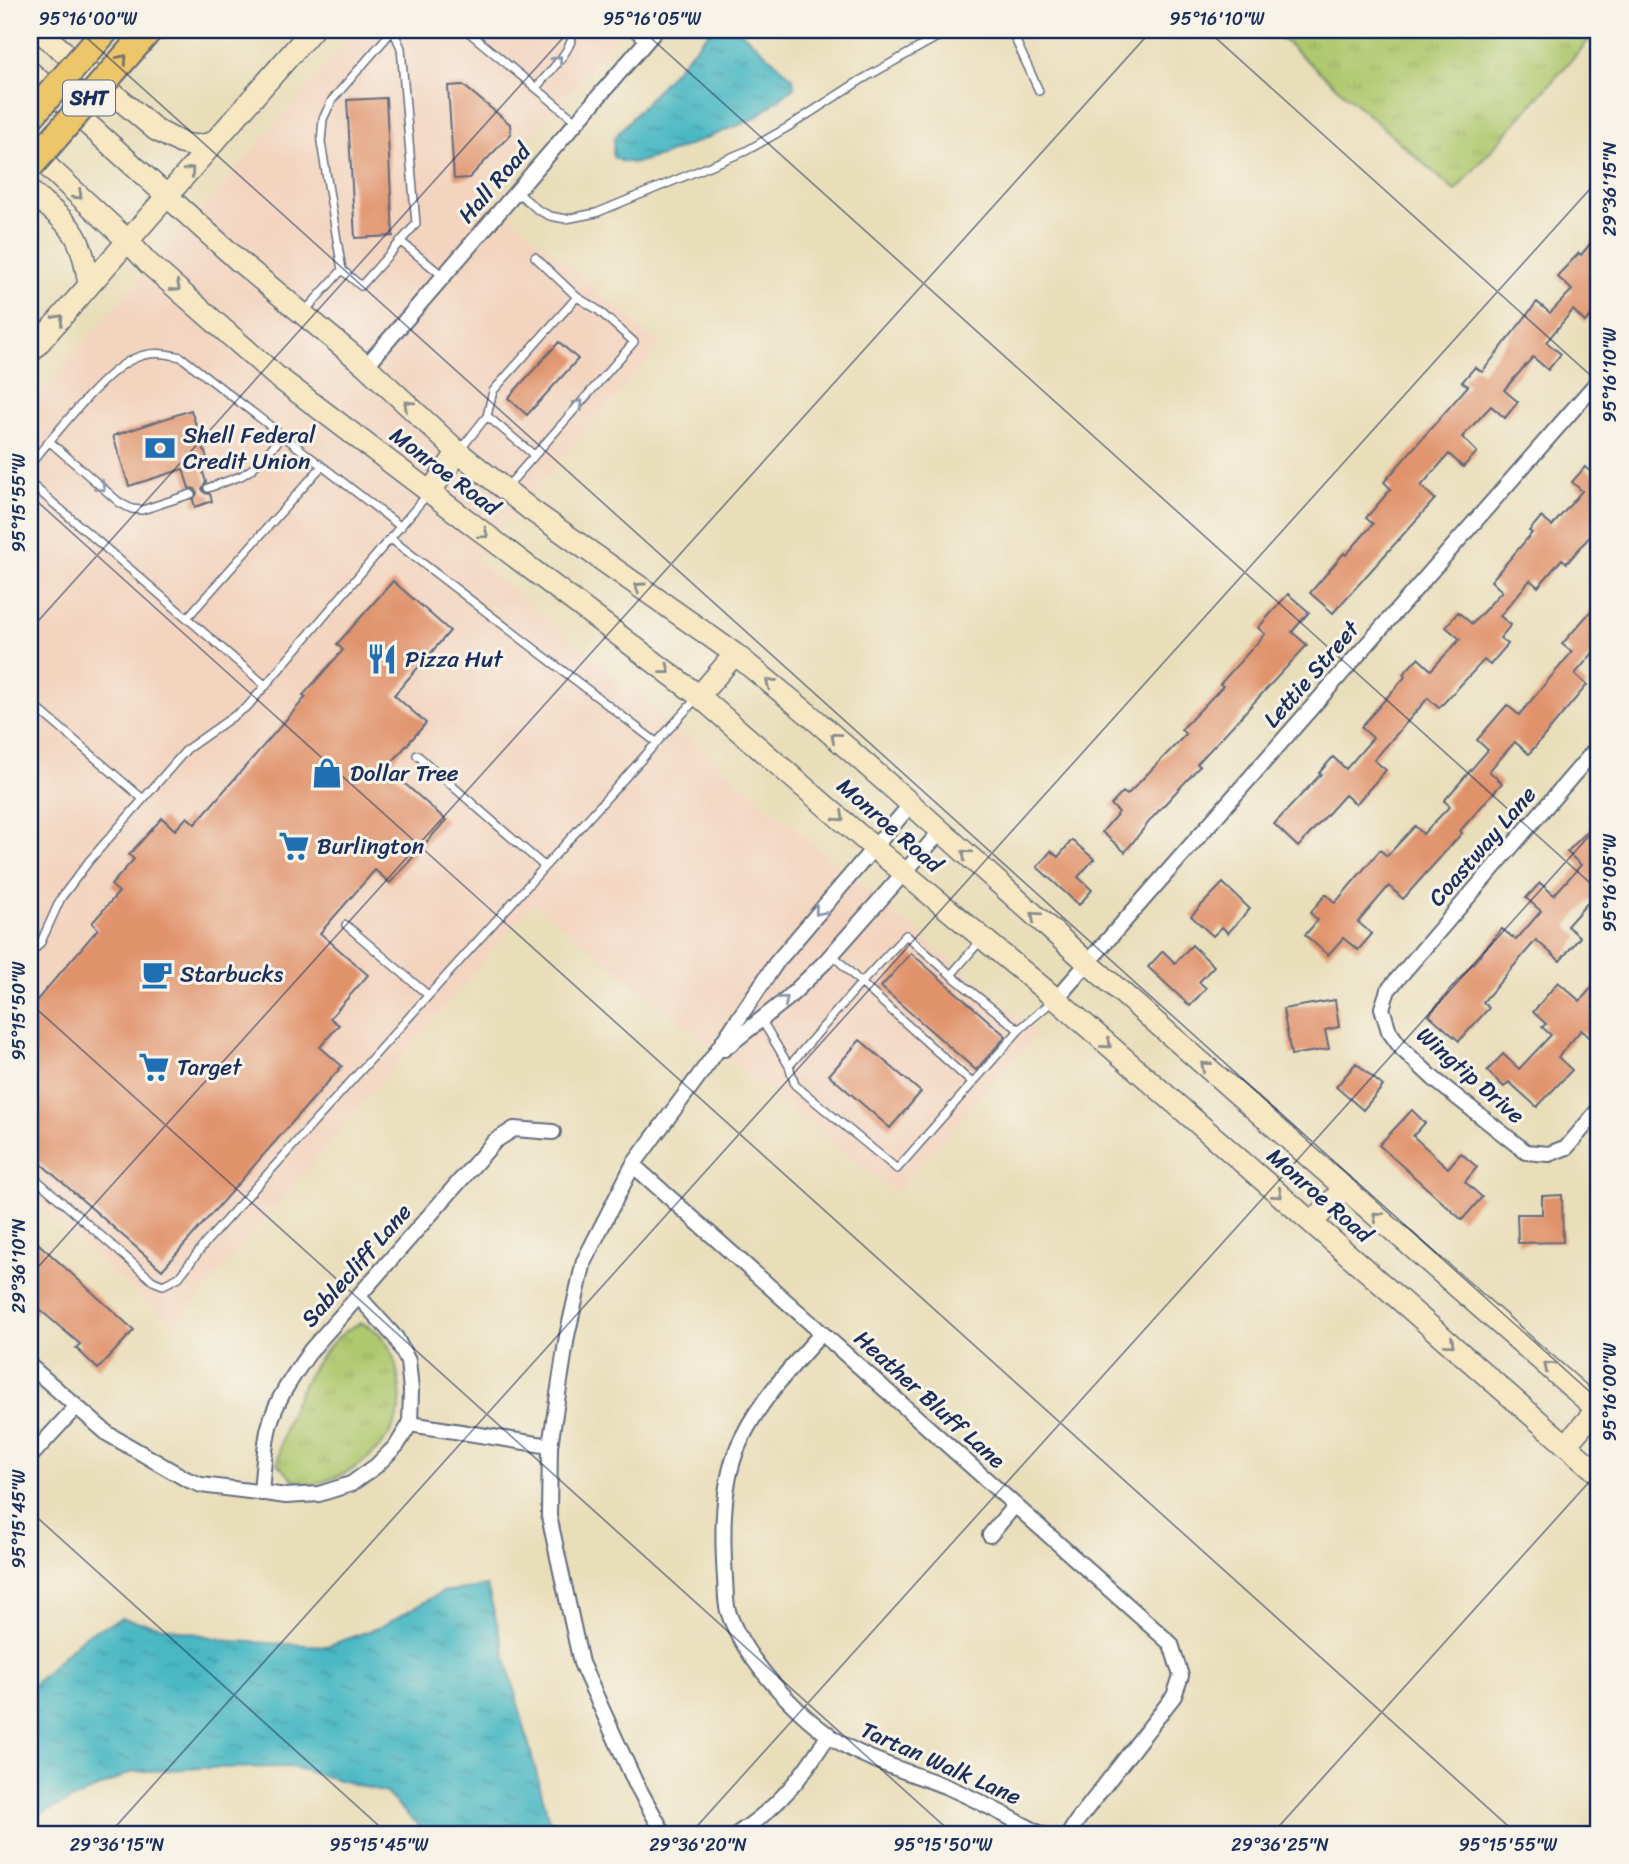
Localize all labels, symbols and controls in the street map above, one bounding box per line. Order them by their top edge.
text: 95°16'00"W [39,3,138,35]
text: 95°16'05"W [603,3,702,35]
text: 95°16'10"W [1170,3,1266,35]
one-way arrow [115,55,127,68]
one-way arrow [550,56,563,68]
road number: SHT [63,80,115,116]
street label: Hall Road [447,132,543,233]
text: 29°36'15"N [1594,141,1626,236]
one-way arrow [182,167,194,180]
one-way arrow [70,187,83,199]
one-way arrow [168,279,181,292]
one-way arrow [51,315,64,328]
text: 95°16'10"W [1594,326,1626,422]
one-way arrow [571,399,583,412]
one-way arrow [403,401,416,414]
place label: Shell Federal Credit Union [183,415,316,482]
street label: Monroe Road [380,416,511,528]
bank icon: Shell Federal Credit Union [143,431,177,465]
text: 95°15'55"W [3,453,35,552]
one-way arrow [93,478,106,491]
one-way arrow [476,525,489,538]
one-way arrow [634,583,647,595]
street label: Lettie Street [1253,610,1371,737]
place label: Pizza Hut [405,639,504,680]
restaurant icon: Pizza Hut [365,642,399,676]
one-way arrow [658,662,671,675]
one-way arrow [765,679,778,691]
one-way arrow [830,733,843,745]
place label: Dollar Tree [350,753,459,794]
shop icon: Dollar Tree [310,756,344,790]
street label: Monroe Road [827,767,954,885]
street label: Coastway Lane [1418,776,1547,916]
one-way arrow [831,809,844,821]
place label: Burlington [317,826,425,867]
supermarket icon: Burlington [277,829,311,863]
text: 95°16'05"W [1594,833,1626,932]
one-way arrow [961,850,974,862]
one-way arrow [815,903,827,916]
one-way arrow [1030,912,1043,924]
place label: Starbucks [180,954,284,995]
cafe icon: Starbucks [140,957,174,991]
text: 95°15'50"W [3,960,35,1060]
one-way arrow [776,996,789,1008]
street label: Wingtip Drive [1407,1016,1535,1135]
one-way arrow [1099,1036,1112,1048]
place label: Target [177,1047,243,1088]
supermarket icon: Target [137,1050,171,1084]
one-way arrow [1201,1062,1214,1074]
street label: Monroe Road [1257,1137,1384,1255]
one-way arrow [1270,1186,1283,1198]
street label: Sablecliff Lane [290,1194,423,1337]
one-way arrow [1372,1212,1385,1224]
text: 29°36'10"N [3,1218,35,1314]
street label: Heather Bluff Lane [844,1319,1015,1479]
one-way arrow [1441,1335,1454,1347]
text: 95°16'00"W [1594,1342,1626,1441]
one-way arrow [1543,1362,1556,1374]
text: 95°15'45"W [3,1468,35,1568]
street label: Tartan Walk Lane [854,1710,1028,1817]
text: 29°36'15"N [70,1829,165,1861]
text: 95°15'45"W [330,1829,430,1861]
text: 29°36'20"N [649,1829,747,1861]
text: 95°15'50"W [894,1829,994,1861]
text: 29°36'25"N [1231,1829,1329,1861]
text: 95°15'55"W [1459,1829,1558,1861]

